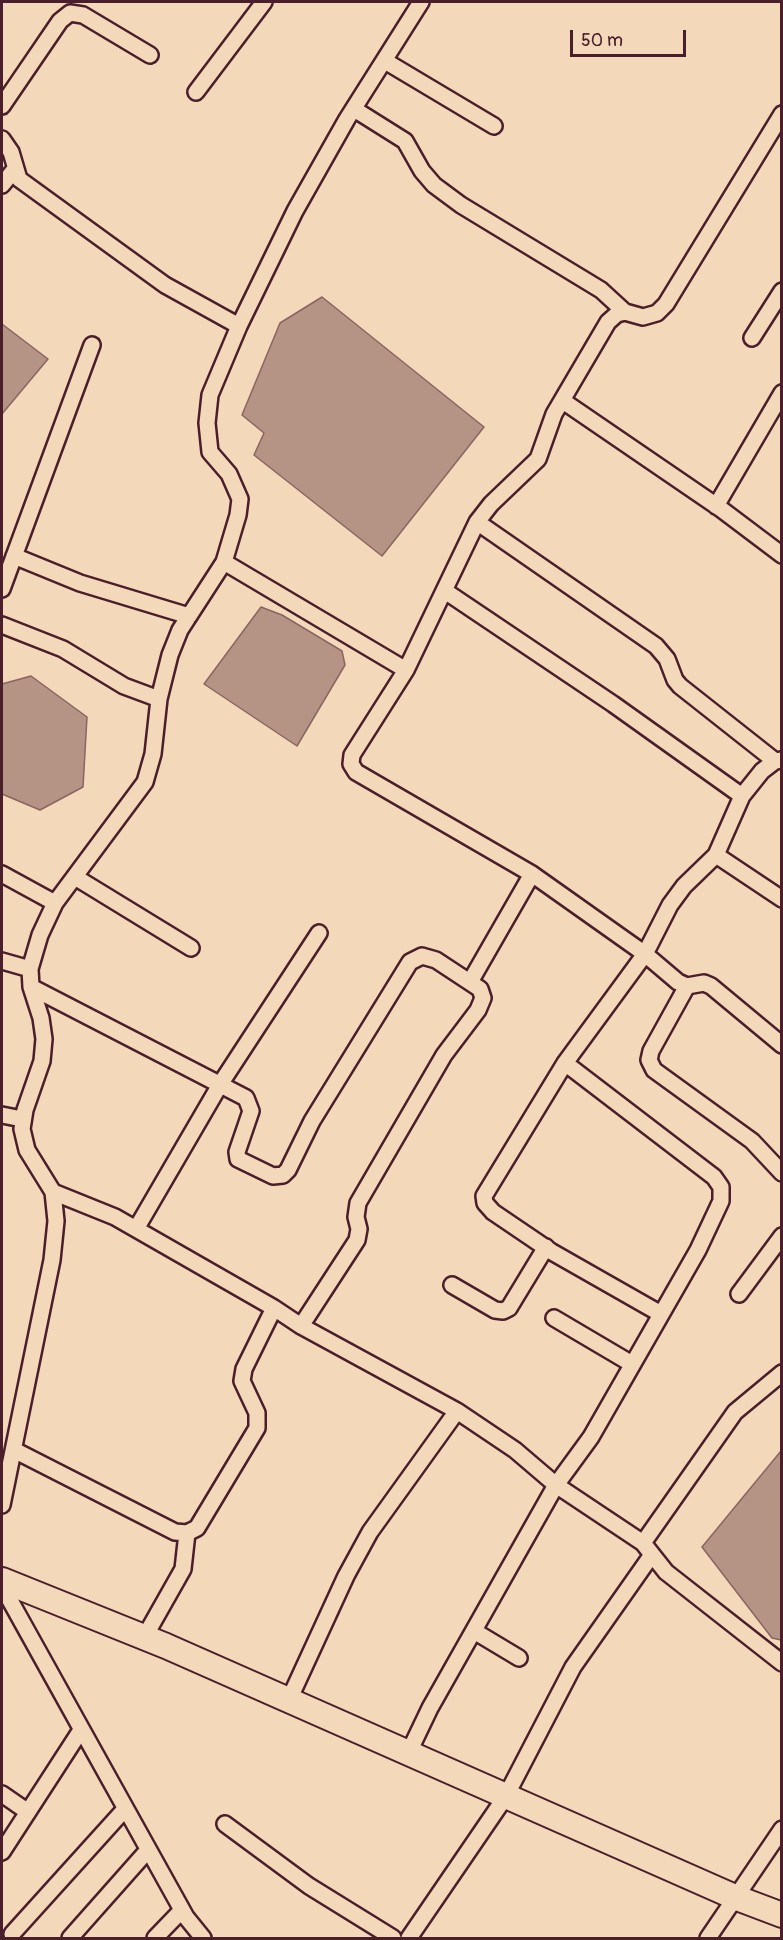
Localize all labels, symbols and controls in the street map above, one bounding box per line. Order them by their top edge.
scale bar [573,18,688,56]
text: 50 m [581,29,623,52]

